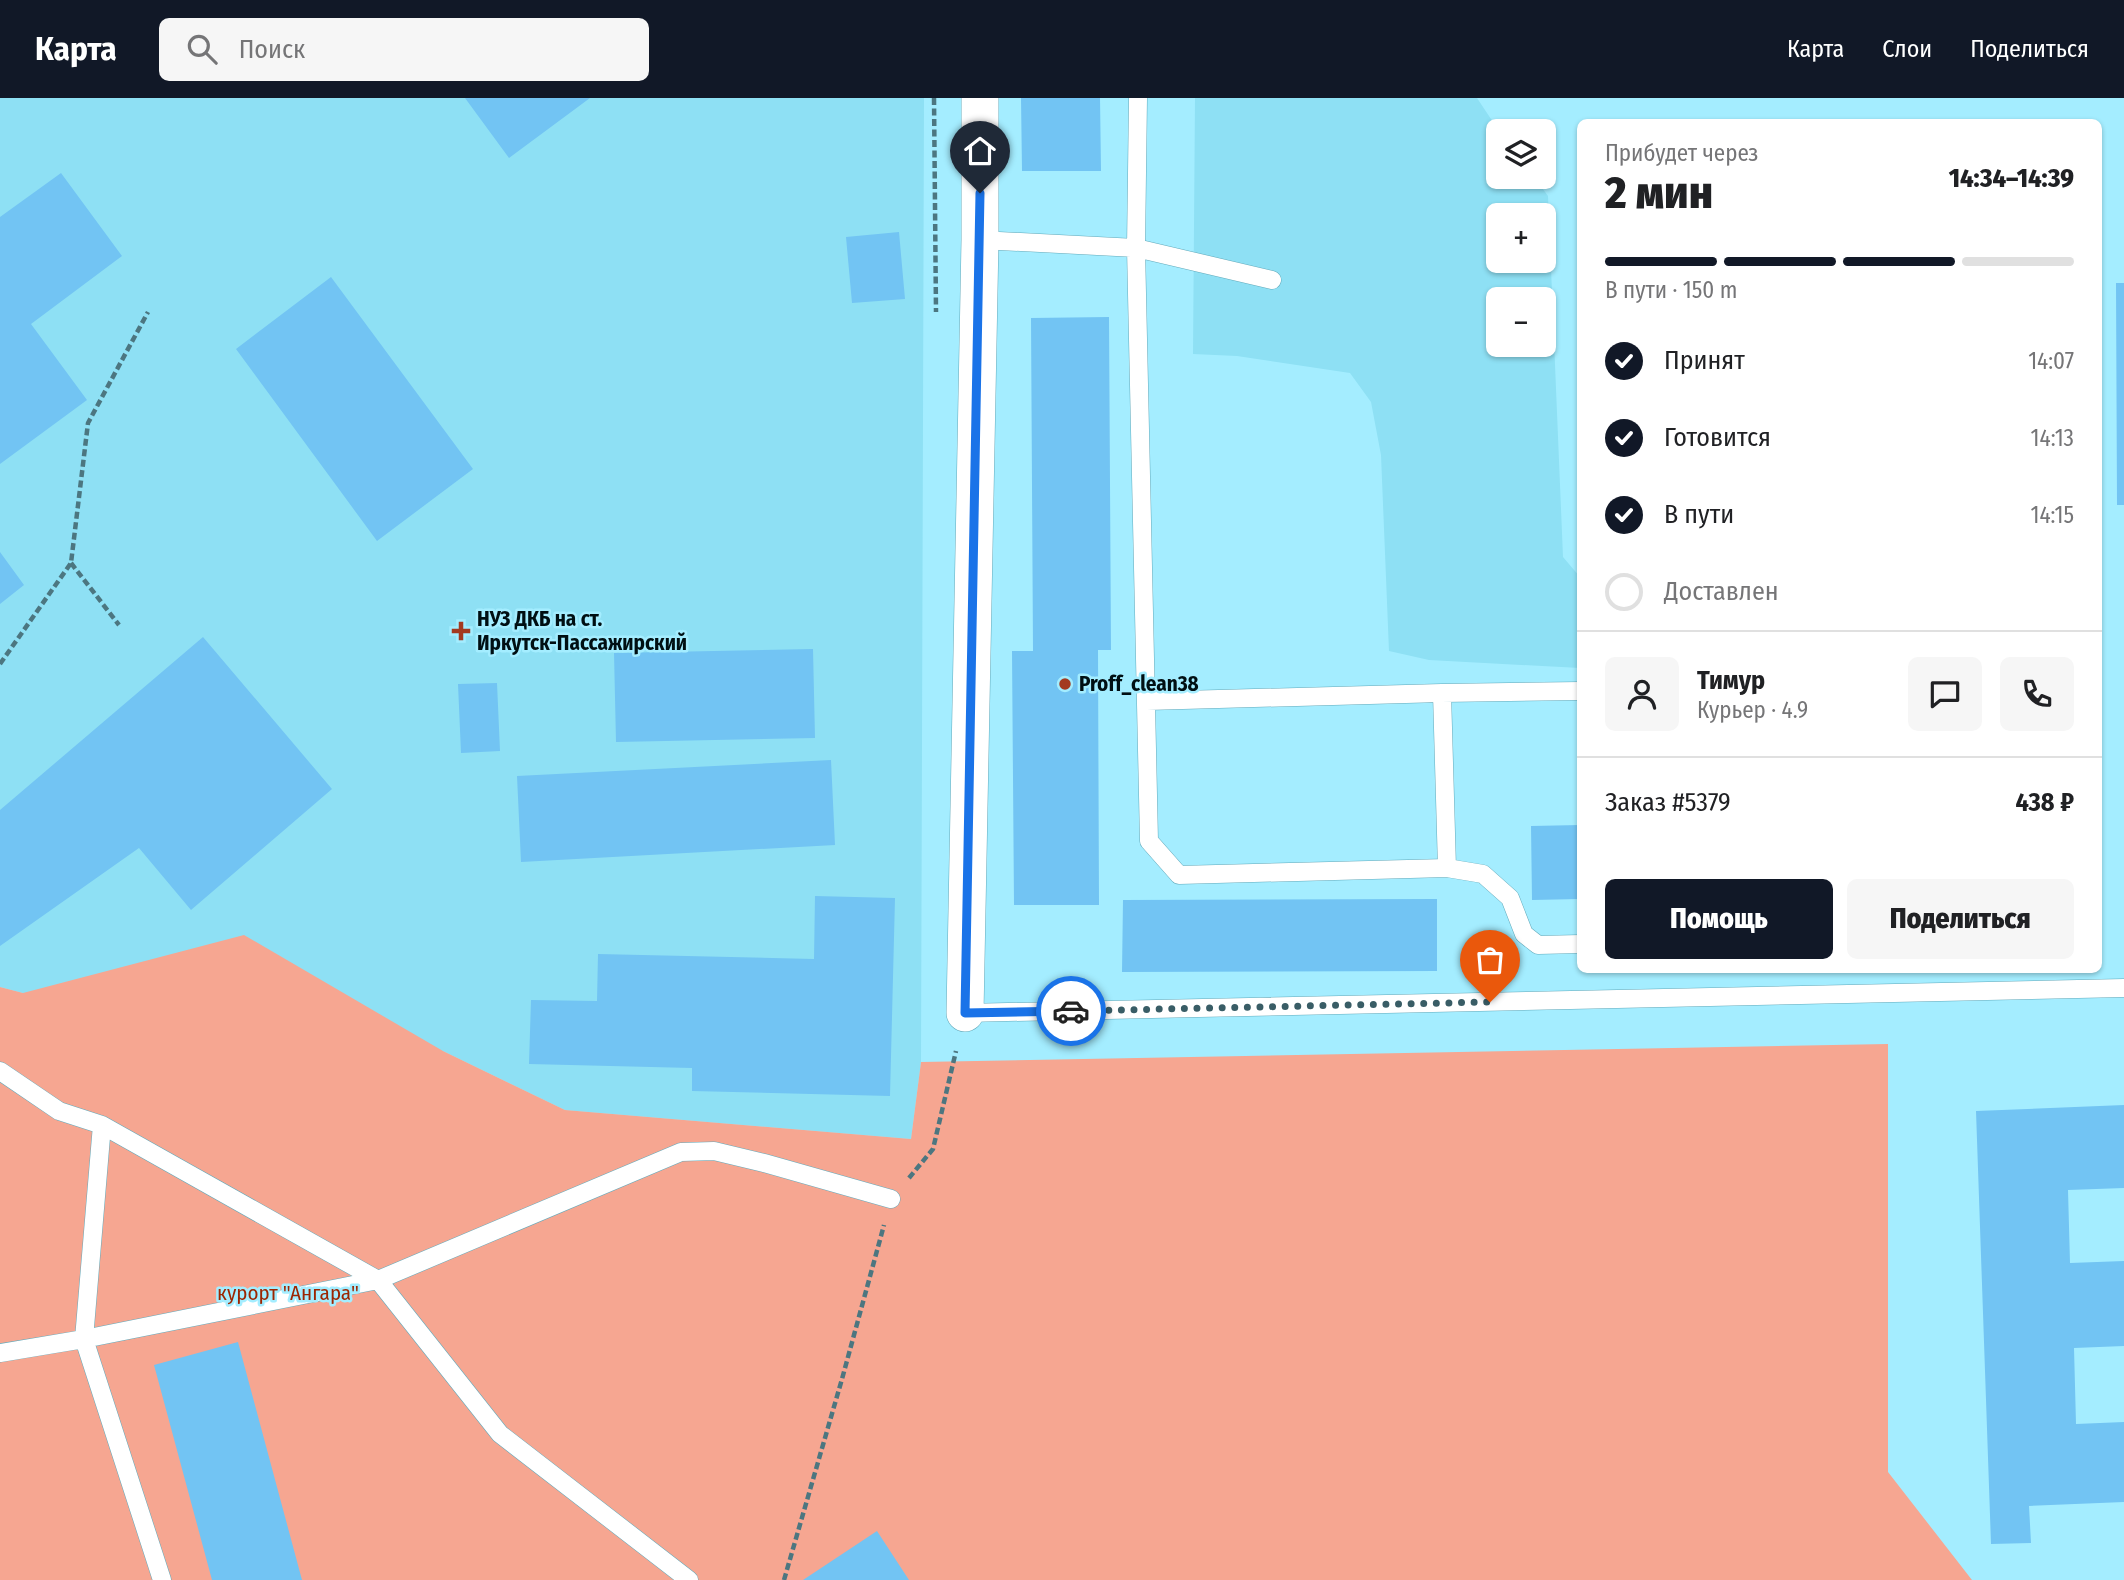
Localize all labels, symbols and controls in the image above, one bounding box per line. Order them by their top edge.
search box [159,18,649,81]
text: Карта [35,29,117,69]
icon: search [183,30,221,68]
text: Поиск [239,34,305,65]
text: Карта [1787,35,1844,63]
text: Слои [1882,35,1932,63]
text: Поделиться [1970,35,2089,63]
map controls [1486,119,1556,357]
button: layers [1486,119,1556,189]
pin [950,121,1010,193]
icon: home [961,132,999,170]
text: Прибудет через [1605,139,1758,167]
text: 14:34–14:39 [1949,163,2074,194]
text: 2 мин [1605,165,1713,220]
button: + [1486,203,1556,273]
text: В пути · 150 m [1605,276,1737,304]
button: − [1486,287,1556,357]
icon: check [1605,342,1643,380]
text: Принят [1664,345,1745,376]
text: 14:07 [2028,347,2074,375]
icon: check [1605,419,1643,457]
text: Готовится [1664,422,1771,453]
text: 14:13 [2031,424,2074,452]
icon: check [1605,496,1643,534]
text: В пути [1664,499,1734,530]
text: 14:15 [2030,501,2074,529]
text: Доставлен [1664,576,1779,607]
place label: НУЗ ДКБ на ст. Иркутск-Пассажирский [477,606,687,656]
marker: НУЗ ДКБ на ст. Иркутск-Пассажирский [451,621,471,641]
button: person [1605,657,1679,731]
button: chat [1908,657,1982,731]
button: phone [2000,657,2074,731]
text: Тимур [1697,665,1765,696]
place label: Proff_clean38 [1079,671,1199,697]
marker: Proff_clean38 [1057,676,1073,692]
text: Курьер · 4.9 [1697,696,1808,724]
text: Заказ #5379 [1605,787,1731,818]
text: 438 ₽ [2015,787,2074,818]
button: Помощь [1605,879,1833,959]
button: Поделиться [1847,879,2074,959]
pin [1460,930,1520,1002]
icon: bag [1471,941,1509,979]
courier [1036,976,1106,1046]
icon: car [1052,992,1090,1030]
park label: курорт "Ангара" [217,1280,359,1306]

